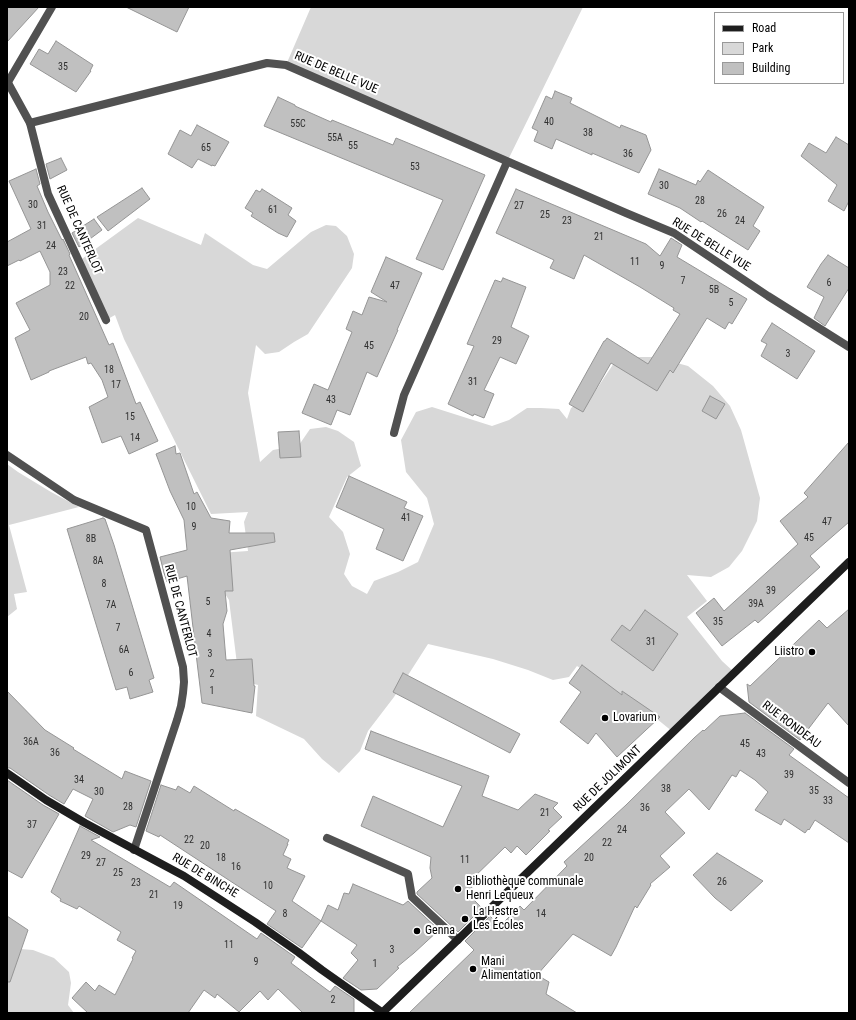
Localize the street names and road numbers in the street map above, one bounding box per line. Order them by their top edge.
street label: RUE DE BELLE VUE [292,49,380,97]
street label: RUE DE CANTERLOT [53,183,105,277]
street label: RUE DE BELLE VUE [669,215,753,275]
street label: RUE DE CANTERLOT [161,563,199,659]
street label: RUE RONDEAU [759,698,823,752]
street label: RUE DE JOLIMONT [571,743,645,815]
street label: RUE DE BINCHE [169,851,241,901]

